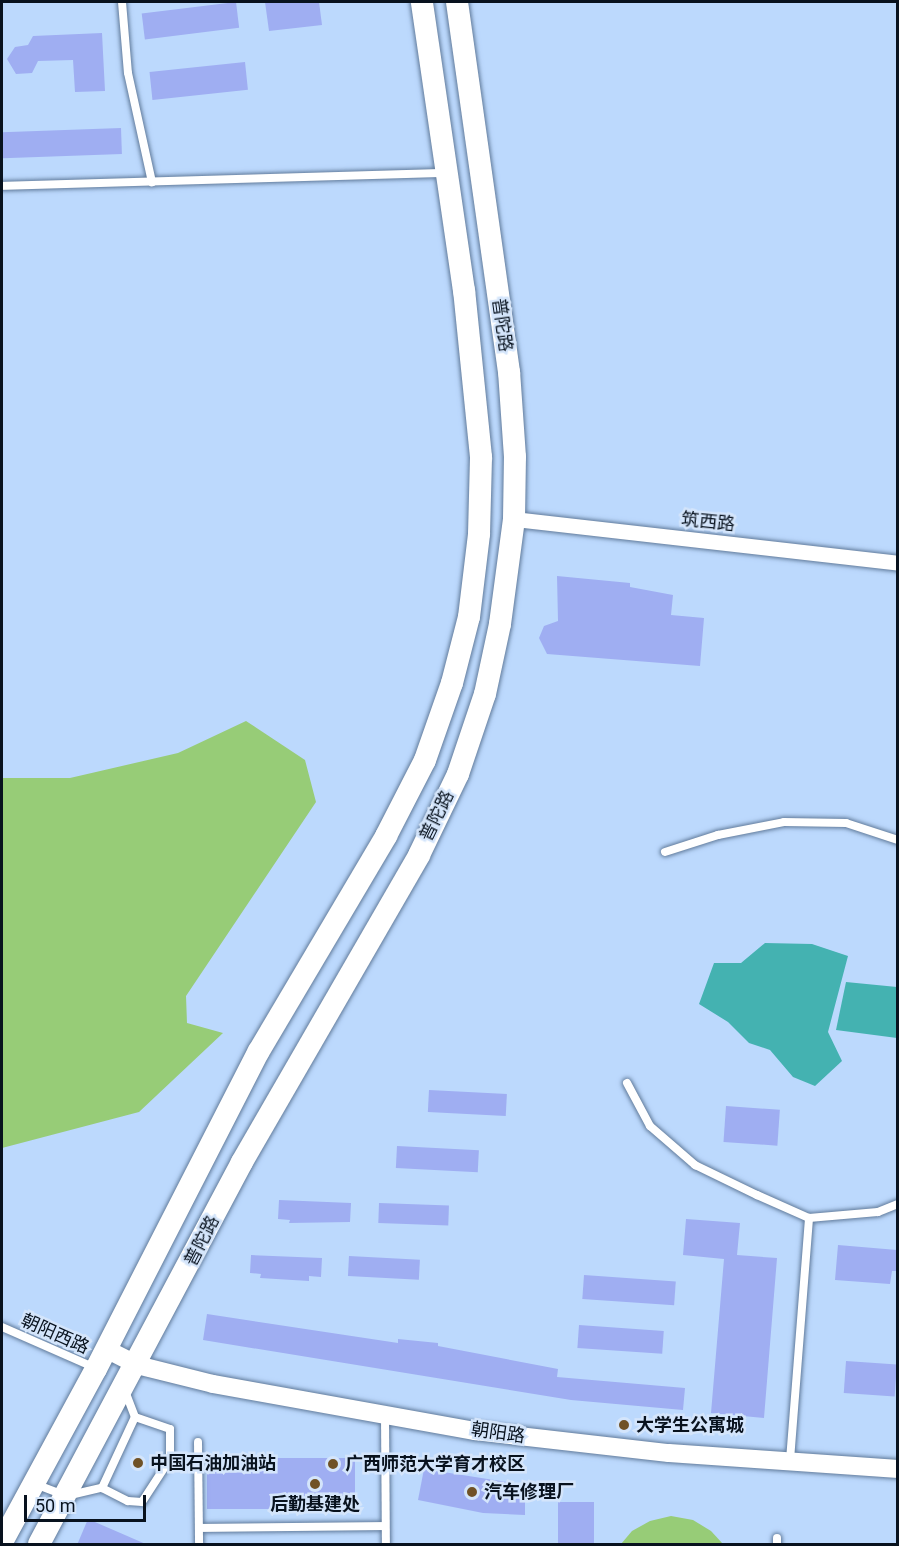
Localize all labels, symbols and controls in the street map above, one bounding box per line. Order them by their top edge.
street label: 普陀路 [488,297,516,353]
street label: 筑西路 [680,508,736,536]
street label: 普陀路 [415,787,459,845]
street label: 普陀路 [180,1212,224,1270]
street label: 朝阳西路 [18,1309,92,1359]
place label: 大学生公寓城 [636,1414,744,1436]
marker: 大学生公寓城 [617,1418,631,1432]
street label: 朝阳路 [470,1419,526,1447]
place label: 中国石油加油站 [150,1452,276,1474]
place label: 广西师范大学育才校区 [345,1453,525,1475]
marker: 中国石油加油站 [131,1456,145,1470]
marker: 广西师范大学育才校区 [326,1457,340,1471]
marker: 后勤基建处 [308,1477,322,1491]
place label: 汽车修理厂 [484,1481,574,1503]
scale bar [27,1483,148,1521]
marker: 汽车修理厂 [465,1485,479,1499]
place label: 后勤基建处 [270,1493,360,1515]
text: 50 m [35,1495,75,1516]

